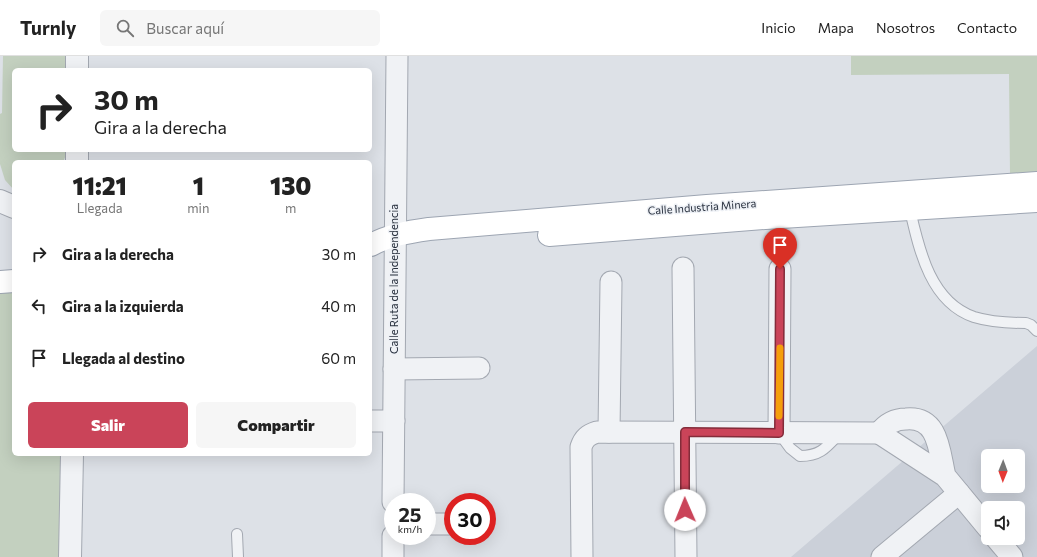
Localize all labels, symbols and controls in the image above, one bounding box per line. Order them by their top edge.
search box [100,10,380,46]
text: Turnly [20,16,76,39]
icon: search [114,17,136,39]
text: Buscar aquí [146,19,224,37]
text: Inicio [761,19,796,36]
text: Mapa [818,19,854,36]
text: Nosotros [876,19,935,36]
text: Contacto [957,19,1017,36]
text: 30 m [94,82,159,116]
icon: right [28,84,80,136]
text: Gira a la derecha [94,116,227,138]
text: 11:21 [73,171,127,200]
text: 1 [193,171,204,200]
text: 130 [270,171,311,200]
street label: Calle Industria Minera [647,196,757,217]
text: Llegada [77,200,122,216]
text: min [187,200,209,216]
text: m [285,200,296,216]
street label: Calle Ruta de la Independencia [387,204,400,354]
pin [763,228,797,269]
icon: arrive [769,234,791,256]
icon: right [28,243,50,265]
text: Gira a la derecha [62,245,174,263]
text: 30 m [322,245,356,263]
icon: left [28,295,50,317]
text: Gira a la izquierda [62,297,184,315]
text: 40 m [321,297,356,315]
icon: arrive [28,347,50,369]
text: Llegada al destino [62,349,185,367]
text: 60 m [321,349,356,367]
button: Salir [28,402,188,448]
button: Compartir [196,402,356,448]
north arrow [981,449,1025,493]
map controls [981,449,1025,545]
position arrow [664,489,706,531]
speed limit sign: 30 [444,493,496,545]
button: sound [981,501,1025,545]
text: 25 [398,502,422,526]
text: km/h [398,523,422,535]

